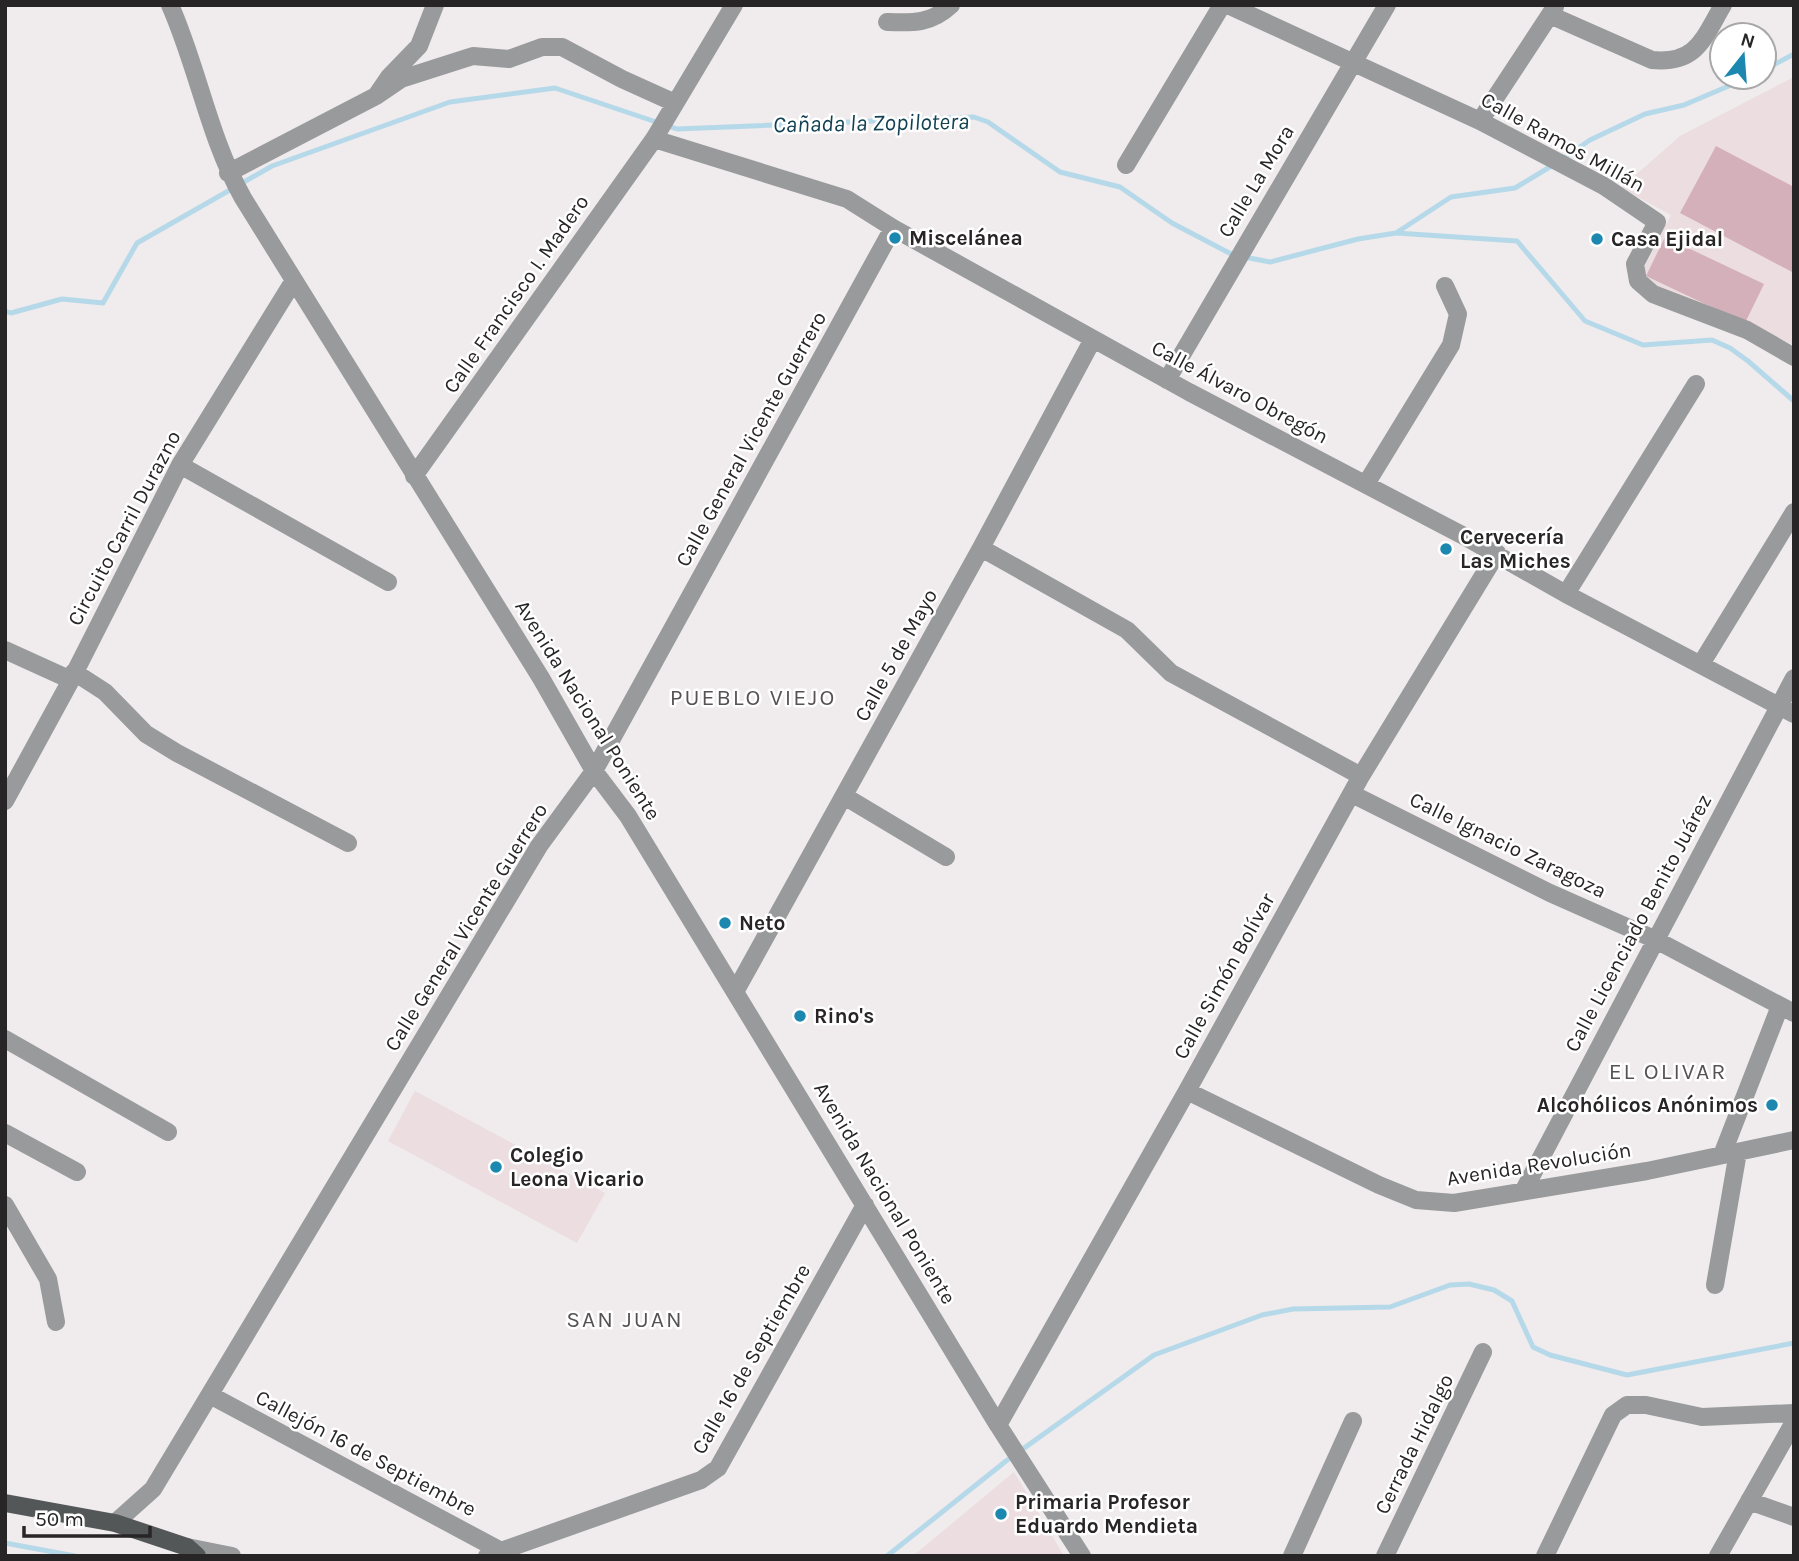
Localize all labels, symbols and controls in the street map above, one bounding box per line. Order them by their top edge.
north arrow [1708,21,1778,91]
text: N [1738,28,1757,53]
street label: Calle Ramos Millán [1477,87,1649,197]
water label: Cañada la Zopilotera [773,108,969,138]
street label: Calle La Mora [1213,120,1299,242]
street label: Calle Francisco I. Madero [438,190,594,398]
place label: Miscelánea [909,226,1023,250]
place label: Casa Ejidal [1611,227,1723,251]
marker: Miscelánea [887,230,903,246]
marker: Casa Ejidal [1589,231,1605,247]
street label: Calle General Vicente Guerrero [671,307,831,571]
street label: Calle Álvaro Obregón [1148,335,1332,449]
street label: Circuito Carril Durazno [62,426,186,630]
place label: Cervecería Las Miches [1460,525,1571,573]
marker: Cervecería Las Miches [1438,541,1454,557]
street label: Calle 5 de Mayo [850,585,942,725]
street label: Avenida Nacional Poniente [510,596,666,824]
district label: PUEBLO VIEJO [670,684,836,711]
street label: Calle Ignacio Zaragoza [1406,787,1610,903]
street label: Calle Licenciado Benito Juárez [1560,790,1716,1056]
street label: Calle General Vicente Guerrero [380,799,552,1055]
street label: Calle Simón Bolívar [1168,888,1280,1063]
place label: Neto [739,911,785,935]
marker: Neto [717,915,733,931]
place label: Rino's [814,1004,874,1028]
marker: Rino's [792,1008,808,1024]
district label: EL OLIVAR [1609,1058,1727,1085]
street label: Avenida Nacional Poniente [809,1078,961,1308]
place label: Alcohólicos Anónimos [1537,1093,1758,1117]
marker: Alcohólicos Anónimos [1764,1097,1780,1113]
street label: Avenida Revolución [1445,1138,1633,1190]
place label: Colegio Leona Vicario [510,1143,644,1191]
marker: Colegio Leona Vicario [488,1159,504,1175]
street label: Calle 16 de Septiembre [687,1260,815,1458]
district label: SAN JUAN [566,1306,684,1333]
street label: Cerrada Hidalgo [1370,1370,1458,1518]
street label: Callejón 16 de Septiembre [252,1385,480,1521]
place label: Primaria Profesor Eduardo Mendieta [1015,1490,1198,1538]
scale bar [24,1494,150,1538]
marker: Primaria Profesor Eduardo Mendieta [993,1506,1009,1522]
text: 50 m [35,1507,84,1531]

